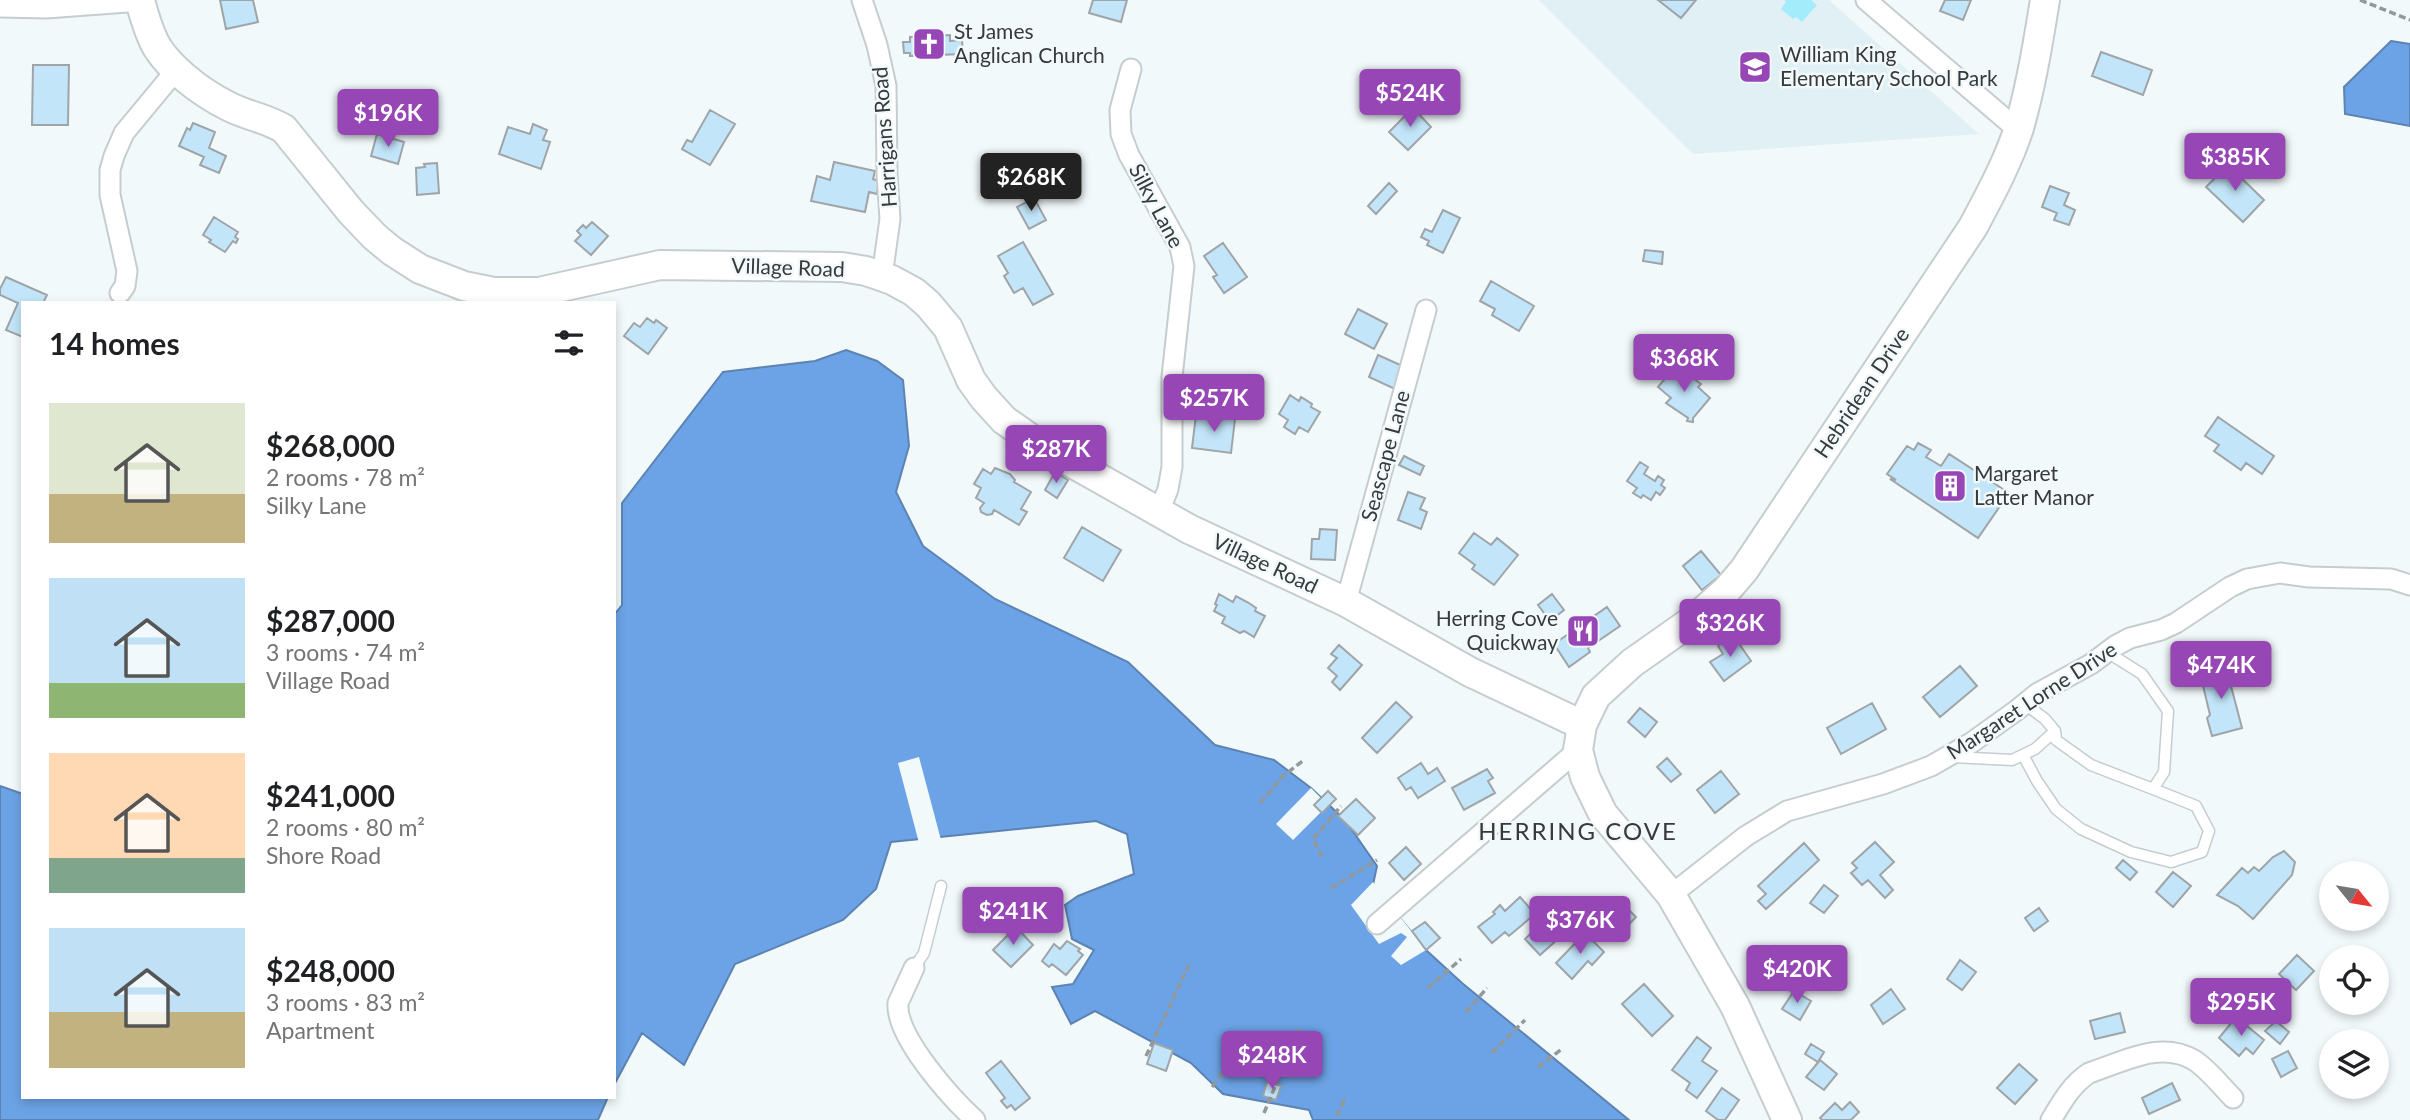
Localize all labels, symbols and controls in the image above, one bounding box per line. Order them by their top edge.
place label: St James Anglican Church [954,18,1105,67]
church icon: St James Anglican Church [910,25,948,63]
place label: William King Elementary School Park [1780,41,1998,90]
school or university icon: William King Elementary School Park [1736,48,1774,86]
street label: Harrigans Road [866,66,901,208]
pin: $524K [1361,69,1459,129]
text: $524K [1375,78,1445,106]
pin: $196K [339,90,437,149]
text: $196K [353,98,423,126]
pin: $385K [2186,134,2284,193]
text: $385K [2200,142,2270,170]
pin: $268K [982,154,1080,213]
street label: Silky Lane [1125,159,1190,252]
text: $268K [996,162,1066,190]
street label: Village Road [731,252,845,281]
street label: Hebridean Drive [1808,322,1914,462]
icon: filters [550,324,588,362]
text: 14 homes [49,325,180,361]
pin: $368K [1635,334,1733,394]
text: $368K [1649,343,1719,371]
pin: $257K [1165,374,1263,434]
text: $257K [1179,383,1249,411]
street label: Seascape Lane [1355,387,1414,524]
pin: $287K [1007,426,1105,485]
text: $268,000 [266,427,395,463]
icon: home [105,431,189,515]
text: $287K [1021,434,1091,462]
place label: Margaret Latter Manor [1974,460,2094,509]
text: 2 rooms · 78 m² [266,463,425,491]
building icon: Margaret Latter Manor [1931,467,1969,505]
text: Silky Lane [266,491,366,519]
street label: Village Road [1209,527,1322,598]
pin: $326K [1681,600,1779,659]
text: $287,000 [266,602,395,638]
place label: Herring Cove Quickway [1436,605,1558,654]
icon: home [105,606,189,690]
text: $326K [1695,608,1765,636]
restaurant icon: Herring Cove Quickway [1564,612,1602,650]
street label: Margaret Lorne Drive [1942,636,2121,764]
text: 3 rooms · 74 m² [266,638,425,666]
pin: $474K [2172,642,2270,701]
text: $474K [2186,650,2256,678]
text: Village Road [266,666,390,694]
text: $241,000 [266,777,395,813]
icon: home [105,781,189,865]
text: 2 rooms · 80 m² [266,813,425,841]
district label: HERRING COVE [1478,816,1678,845]
text: Shore Road [266,841,381,869]
north arrow [2319,861,2389,931]
map controls [2319,861,2389,1099]
pin: $241K [964,888,1062,947]
text: $241K [978,896,1048,924]
pin: $376K [1531,897,1629,956]
text: $376K [1545,905,1615,933]
button: locate [2319,945,2389,1015]
pin: $420K [1748,946,1846,1005]
text: $248,000 [266,952,395,988]
text: $420K [1762,954,1832,982]
icon: home [105,956,189,1040]
pin: $295K [2192,978,2290,1038]
text: $295K [2206,987,2276,1015]
text: 3 rooms · 83 m² [266,988,425,1016]
text: Apartment [266,1016,374,1044]
button: layers [2319,1029,2389,1099]
pin: $248K [1223,1032,1321,1091]
text: $248K [1237,1040,1307,1068]

